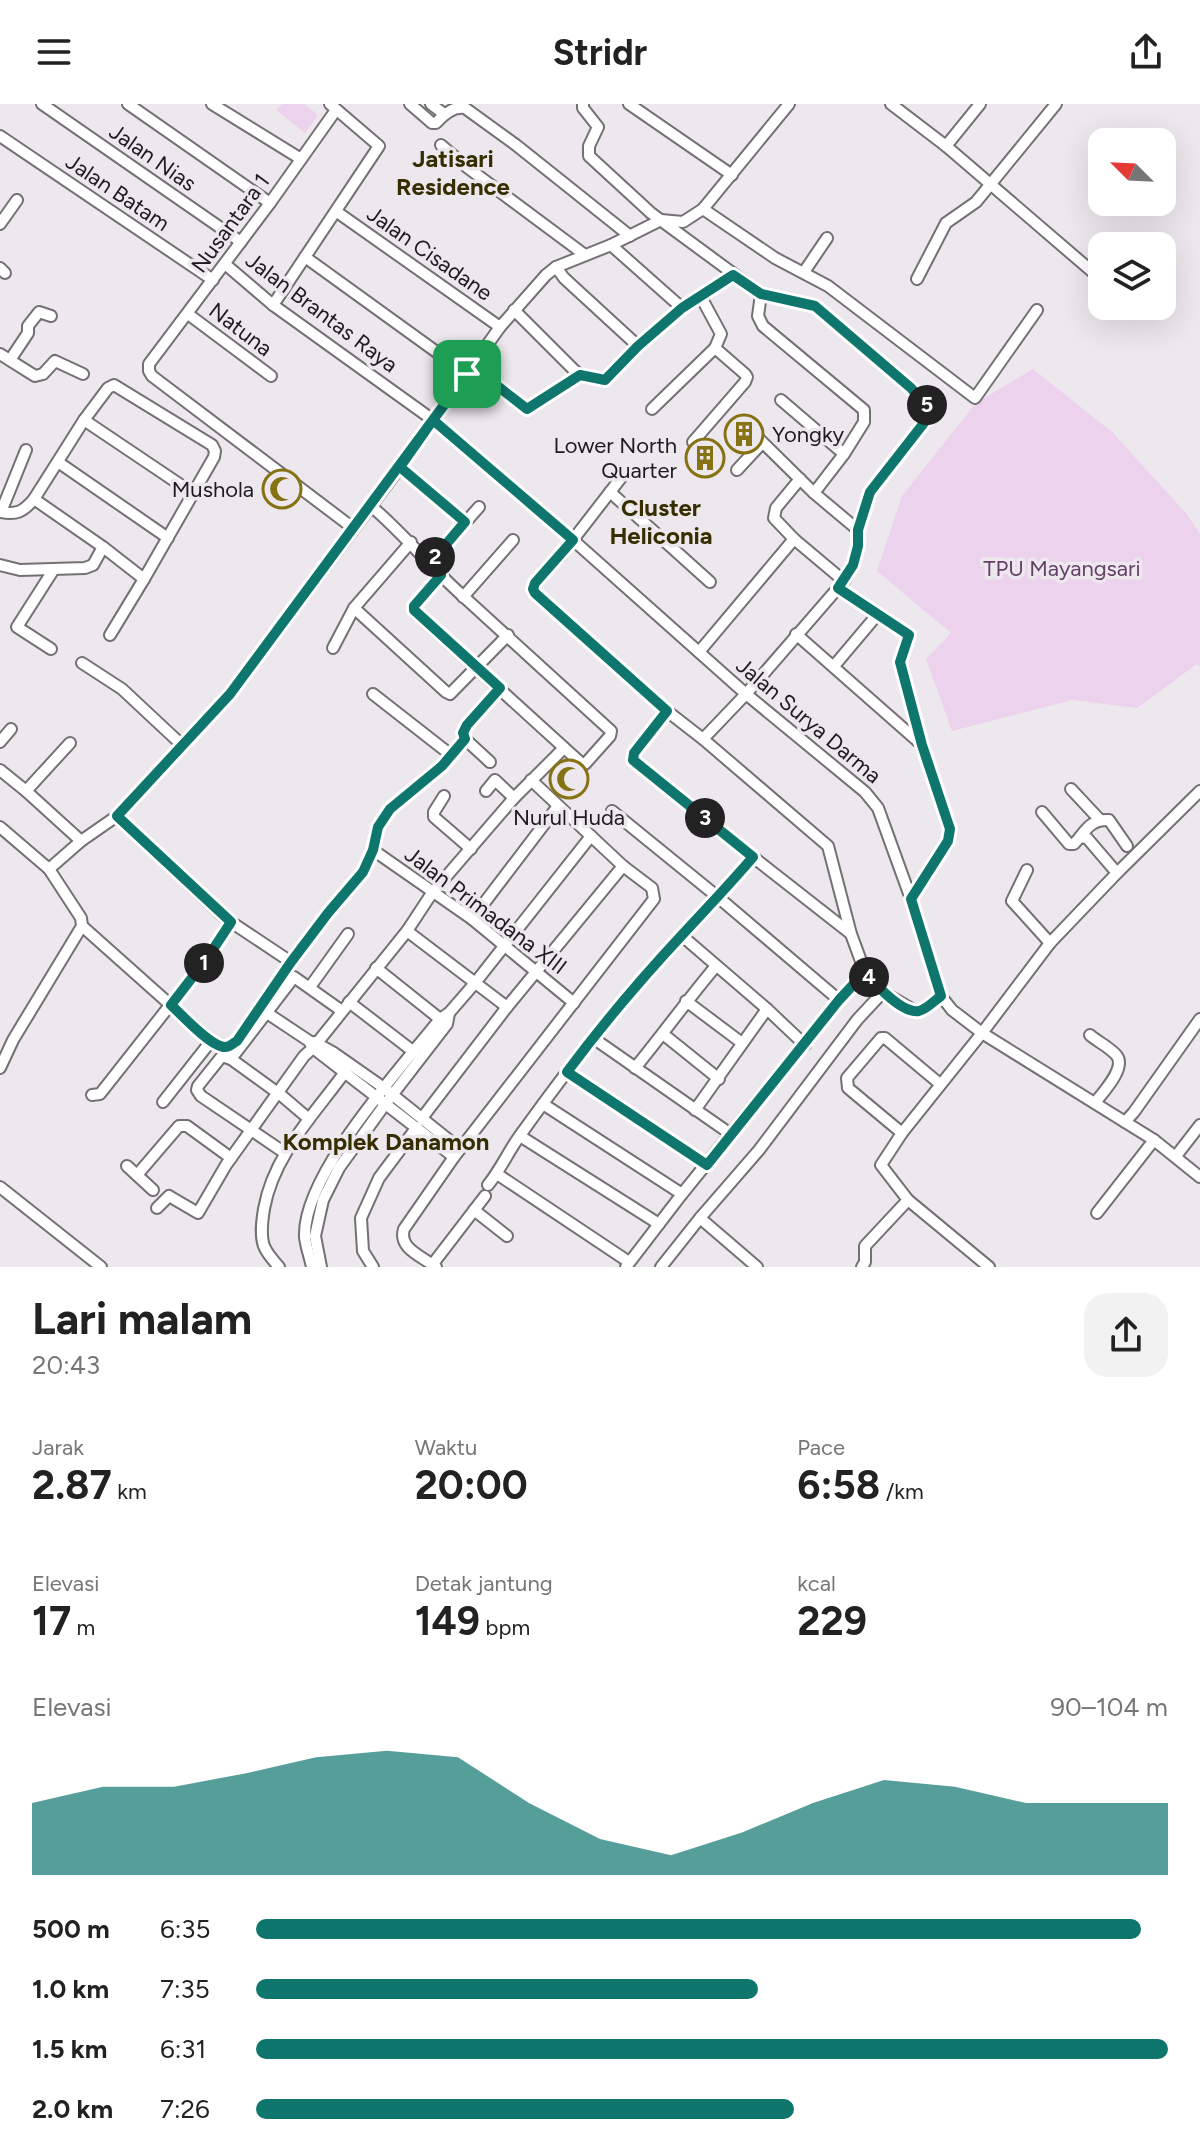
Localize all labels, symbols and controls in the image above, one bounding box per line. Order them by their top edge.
icon: menu [32,30,76,74]
icon: share [1124,30,1168,74]
text: Stridr [553,31,647,74]
street label: Jalan Nias [104,118,201,197]
north arrow [1088,128,1176,216]
map controls [1088,128,1176,320]
district label: Jatisari Residence [396,144,510,201]
street label: Jalan Batam [61,148,175,237]
street label: Nusantara 1 [185,169,275,278]
street label: Jalan Cisadane [362,200,498,307]
button: layers [1088,232,1176,320]
street label: Jalan Brantas Raya [240,246,403,378]
street label: Natuna [204,297,278,362]
pin [433,340,501,408]
icon: arrive [445,352,489,396]
pin: 5 [907,385,947,425]
text: 5 [921,391,933,418]
building icon: Yongky [723,413,765,455]
place label: Yongky [772,421,845,448]
place label: Lower North Quarter [553,432,678,484]
building icon: Lower North Quarter [684,437,726,479]
mosque icon: Mushola [261,468,303,510]
place label: Mushola [172,476,254,503]
district label: Cluster Heliconia [609,493,713,550]
pin: 2 [415,537,455,577]
text: 2 [429,543,441,570]
park label: TPU Mayangsari [983,555,1141,582]
street label: Jalan Surya Darma [731,652,887,789]
mosque icon: Nurul Huda [548,758,590,800]
pin: 3 [685,798,725,838]
place label: Nurul Huda [513,804,625,831]
text: 3 [699,804,711,831]
street label: Jalan Primadana XIII [399,841,572,980]
pin: 1 [184,943,224,983]
text: 1 [199,949,209,976]
pin: 4 [849,957,889,997]
text: 4 [862,963,876,990]
district label: Komplek Danamon [283,1127,489,1156]
text: Lari malam [32,1292,252,1345]
button: share [1084,1293,1168,1377]
text: 20:43 [32,1349,100,1381]
text: Jarak [32,1434,84,1461]
text: Waktu [415,1434,477,1461]
text: Pace [797,1434,845,1461]
text: 2.87 [32,1461,112,1509]
text: 20:00 [415,1461,528,1509]
text: 6:58 [797,1461,880,1509]
text: km [112,1478,147,1505]
text: /km [880,1478,924,1505]
text: Elevasi [32,1570,99,1597]
text: Detak jantung [415,1570,553,1597]
text: kcal [797,1570,836,1597]
text: 17 [32,1597,71,1645]
text: 149 [415,1597,480,1645]
text: 229 [797,1597,867,1645]
text: m [71,1614,95,1641]
text: bpm [480,1614,530,1641]
text: Elevasi [32,1691,112,1723]
text: 90–104 m [1050,1691,1168,1723]
text: 500 m [32,1913,110,1945]
text: 6:35 [160,1913,210,1945]
text: 1.0 km [32,1973,109,2005]
text: 7:35 [160,1973,210,2005]
text: 1.5 km [32,2033,107,2065]
text: 6:31 [160,2033,206,2065]
text: 2.0 km [32,2093,113,2125]
text: 7:26 [160,2093,210,2125]

